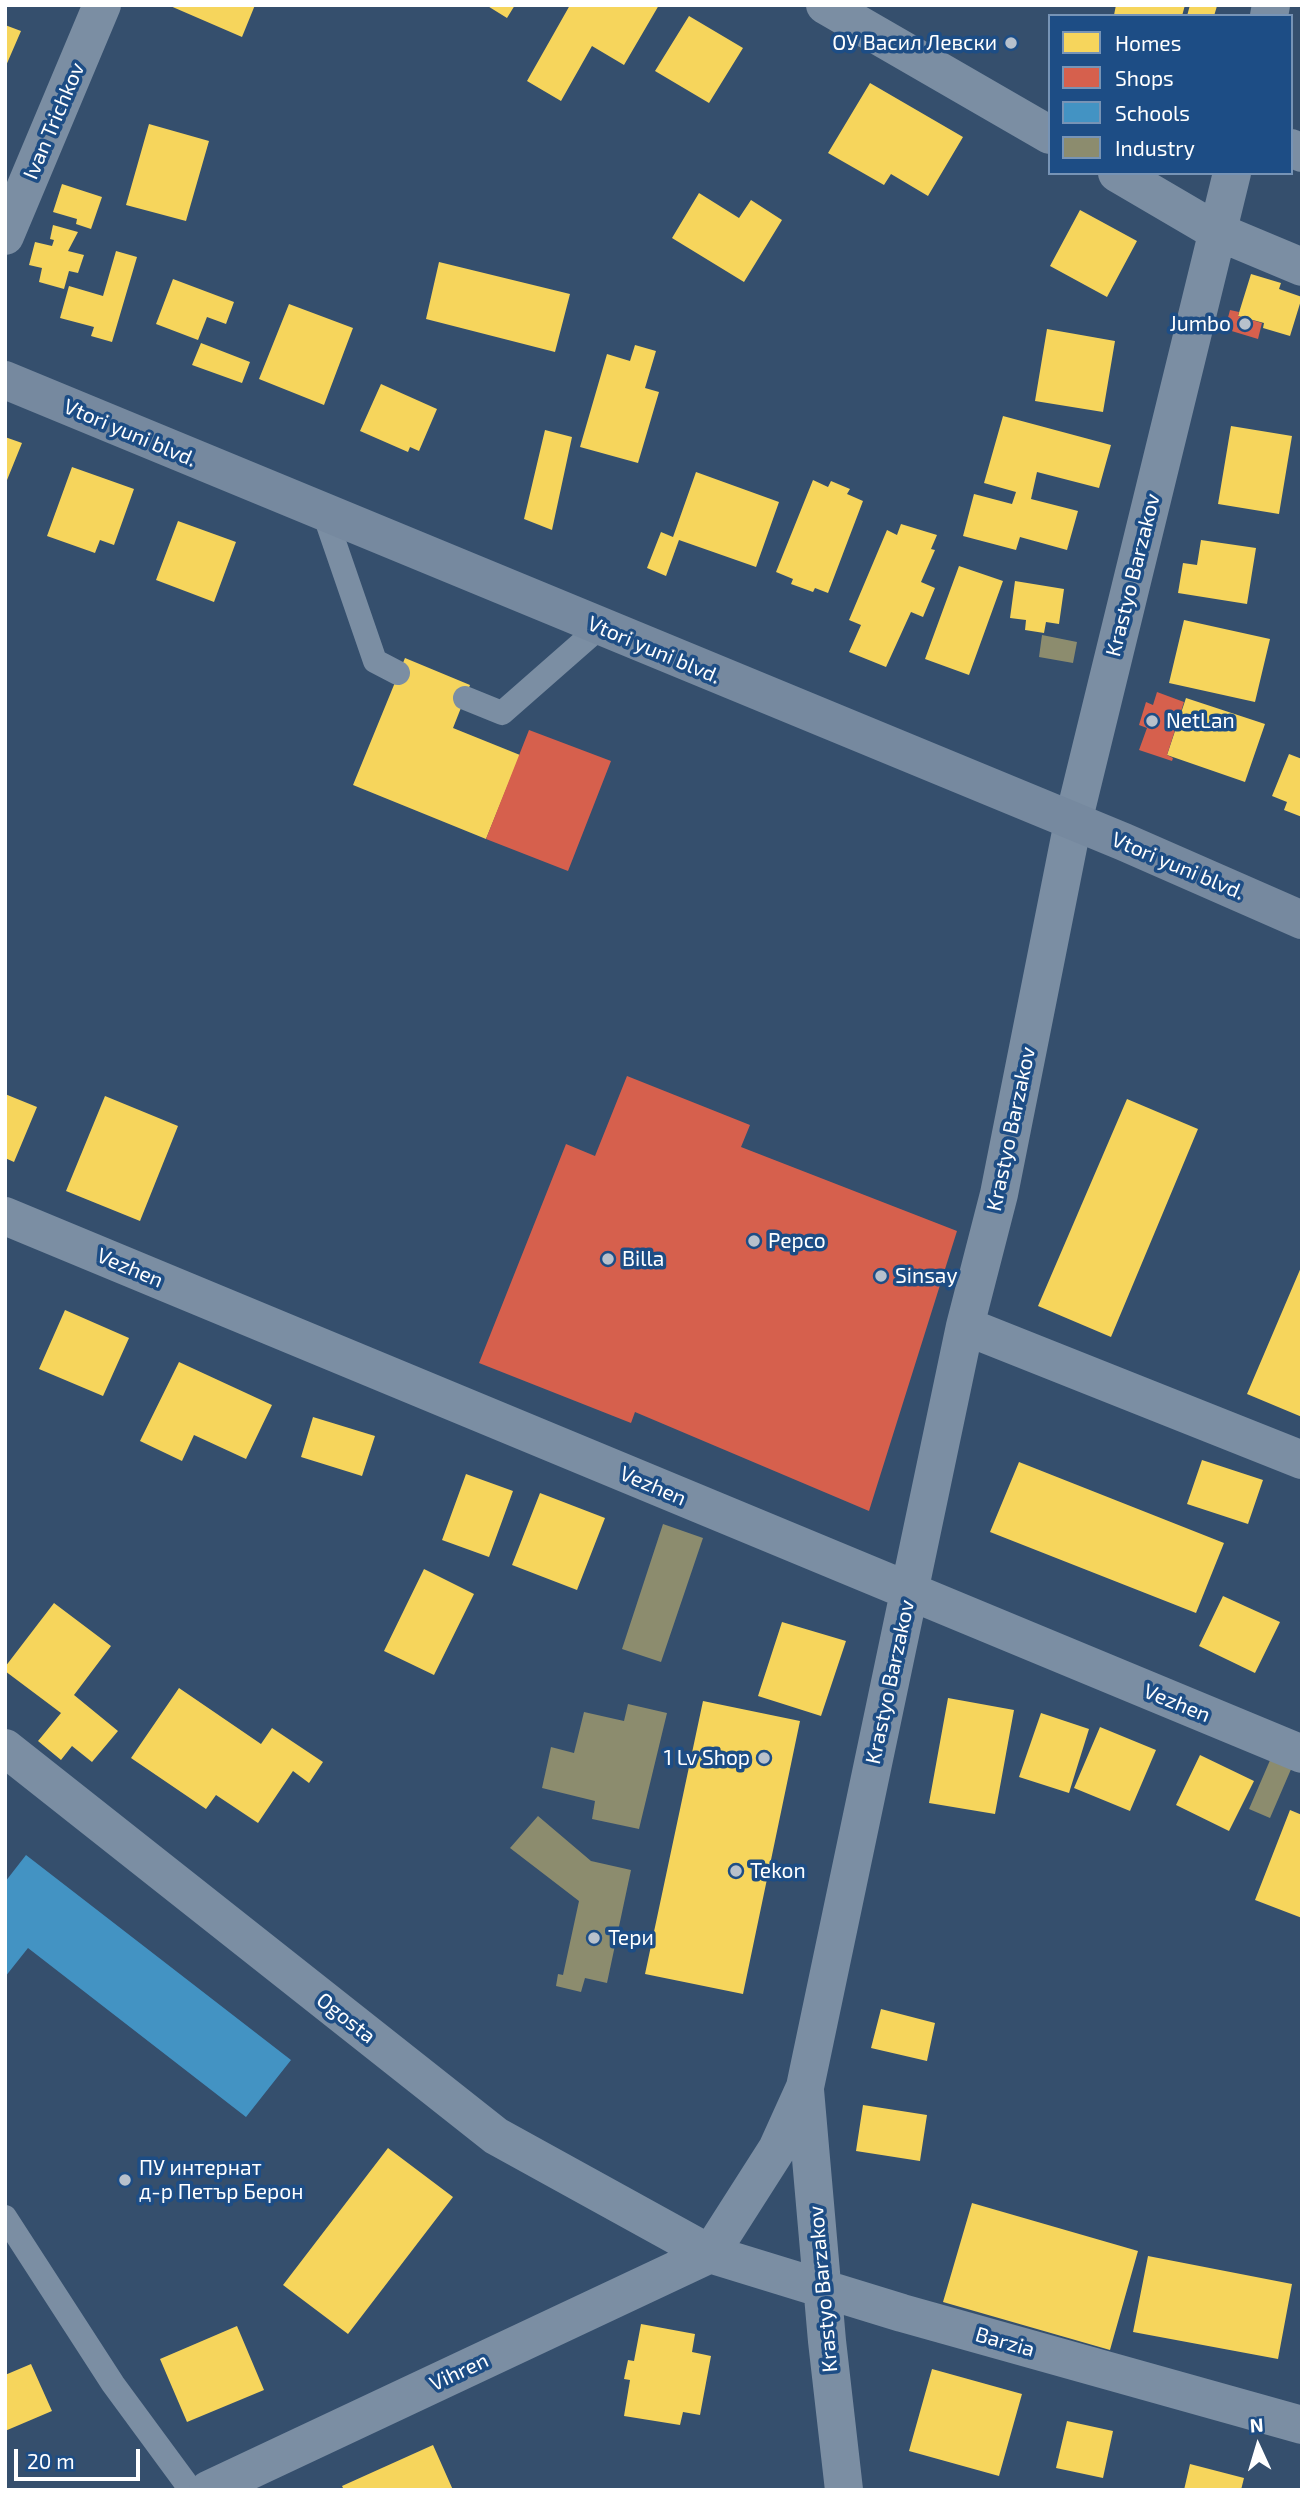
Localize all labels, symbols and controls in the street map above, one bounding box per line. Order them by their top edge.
legend [1048,14,1293,175]
place label: ОУ Васил Левски [832,30,997,56]
text: Homes [1115,30,1181,55]
marker: ОУ Васил Левски [1003,35,1019,51]
street label: Ivan Trichkov [18,59,90,183]
text: Shops [1115,65,1174,90]
text: Schools [1115,100,1190,125]
text: Industry [1115,135,1195,160]
place label: Jumbo [1170,311,1231,337]
marker: Jumbo [1237,316,1253,332]
street label: Vtori yuni blvd. [60,394,200,472]
street label: Krastyo Barzakov [1101,491,1165,659]
street label: Vtori yuni blvd. [584,611,724,689]
place label: NetLan [1166,708,1235,734]
marker: NetLan [1144,713,1160,729]
street label: Vtori yuni blvd. [1108,827,1248,905]
street label: Krastyo Barzakov [981,1045,1041,1213]
place label: Pepco [768,1228,826,1254]
marker: Pepco [746,1233,762,1249]
street label: Vezhen [93,1243,167,1293]
place label: Billa [622,1246,664,1272]
marker: Billa [600,1251,616,1267]
place label: Sinsay [895,1263,957,1289]
marker: Sinsay [873,1268,889,1284]
street label: Vezhen [616,1461,690,1511]
street label: Krastyo Barzakov [860,1598,920,1766]
street label: Vezhen [1140,1678,1214,1728]
place label: 1 Lv Shop [664,1745,750,1771]
marker: 1 Lv Shop [756,1750,772,1766]
place label: Tekon [750,1858,806,1884]
marker: Tekon [728,1863,744,1879]
place label: Тери [608,1925,654,1951]
marker: Тери [586,1930,602,1946]
street label: Ogosta [312,1987,380,2049]
place label: ПУ интернат д-р Петър Берон [139,2155,304,2205]
marker: ПУ интернат д-р Петър Берон [117,2172,133,2188]
street label: Krastyo Barzakov [803,2205,843,2373]
street label: Barzia [972,2322,1038,2362]
street label: Vihren [426,2348,492,2396]
north arrow [1223,2411,1293,2481]
text: N [1249,2413,1264,2437]
scale bar [18,2436,144,2480]
text: 20 m [27,2448,75,2473]

